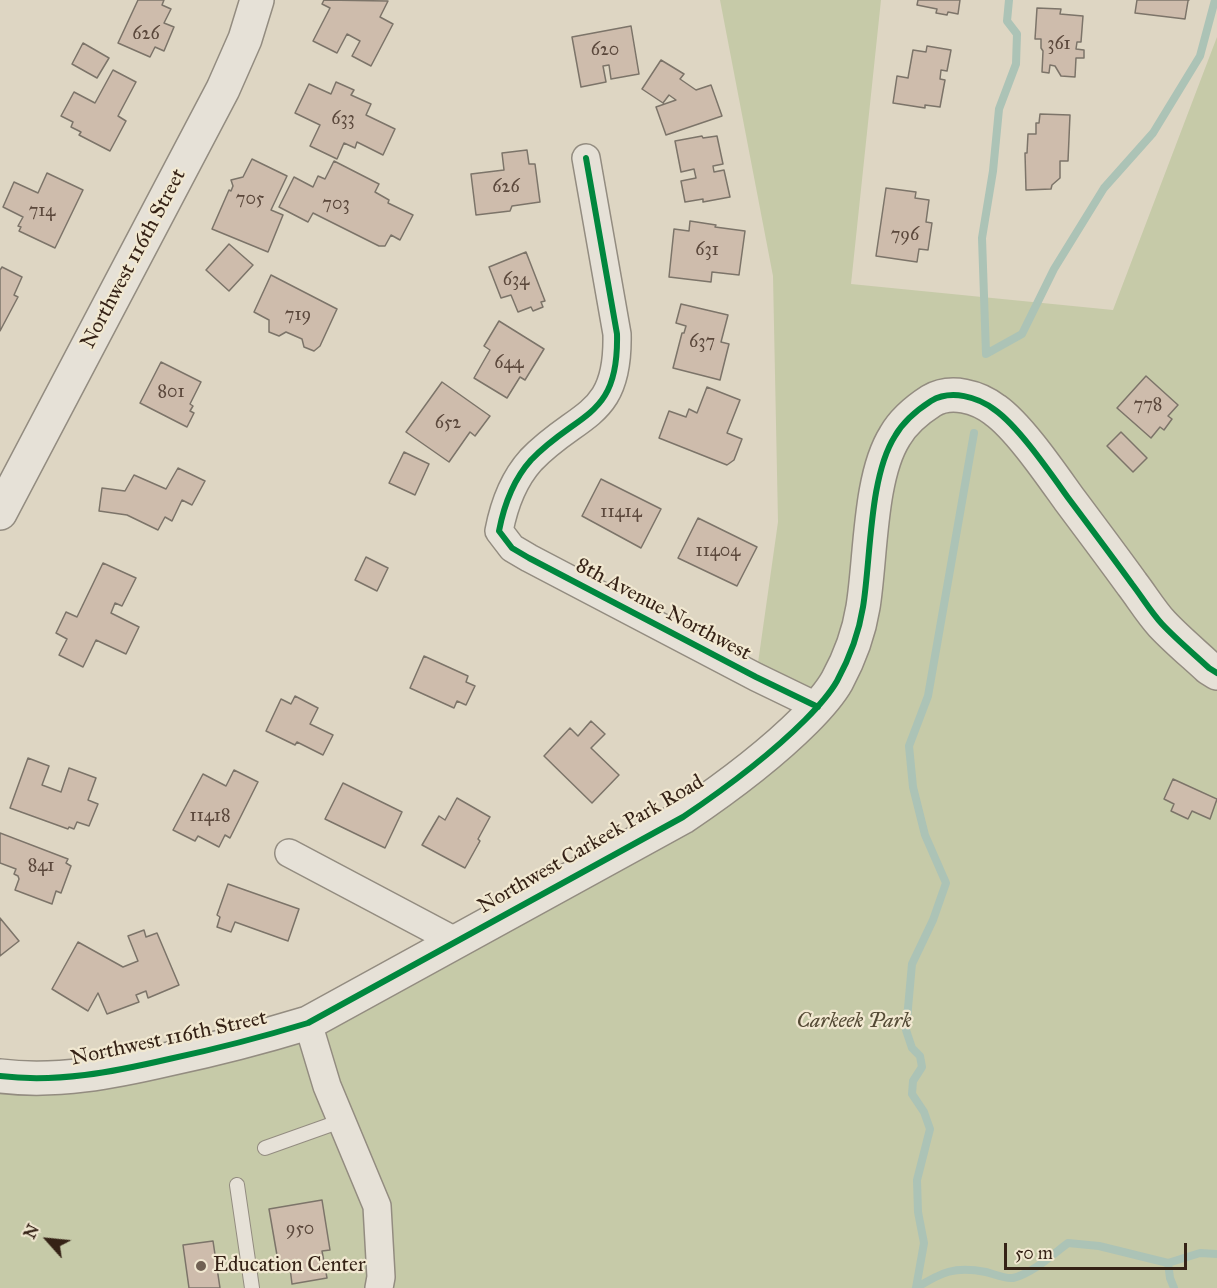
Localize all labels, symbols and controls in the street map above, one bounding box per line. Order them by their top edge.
house number: 626 [132,24,160,46]
house number: 361 [1047,34,1071,56]
house number: 620 [591,40,619,62]
house number: 633 [331,109,355,131]
street label: Northwest 116th Street [76,165,192,353]
house number: 626 [492,177,520,199]
house number: 705 [236,189,264,211]
house number: 703 [322,194,350,216]
house number: 714 [29,201,55,223]
house number: 796 [891,225,919,247]
house number: 631 [695,240,719,262]
house number: 634 [503,270,529,292]
house number: 719 [285,305,311,327]
house number: 637 [689,332,715,354]
house number: 644 [494,353,524,375]
house number: 801 [158,382,184,404]
house number: 778 [1134,395,1162,417]
house number: 652 [435,413,461,435]
house number: 11414 [600,502,642,524]
house number: 11404 [696,541,740,563]
street label: 8th Avenue Northwest [571,553,755,667]
street label: Northwest Carkeek Park Road [474,770,708,920]
house number: 11418 [190,806,230,828]
house number: 841 [28,856,54,878]
street label: Northwest 116th Street [69,1006,269,1072]
park label: Carkeek Park [796,1009,912,1035]
north arrow [18,1210,78,1270]
house number: 950 [286,1219,314,1241]
text: N [20,1221,43,1242]
scale bar [1007,1231,1190,1269]
text: 50 m [1015,1242,1053,1264]
place label: Education Center [213,1253,366,1279]
marker: Education Center [194,1259,208,1273]

